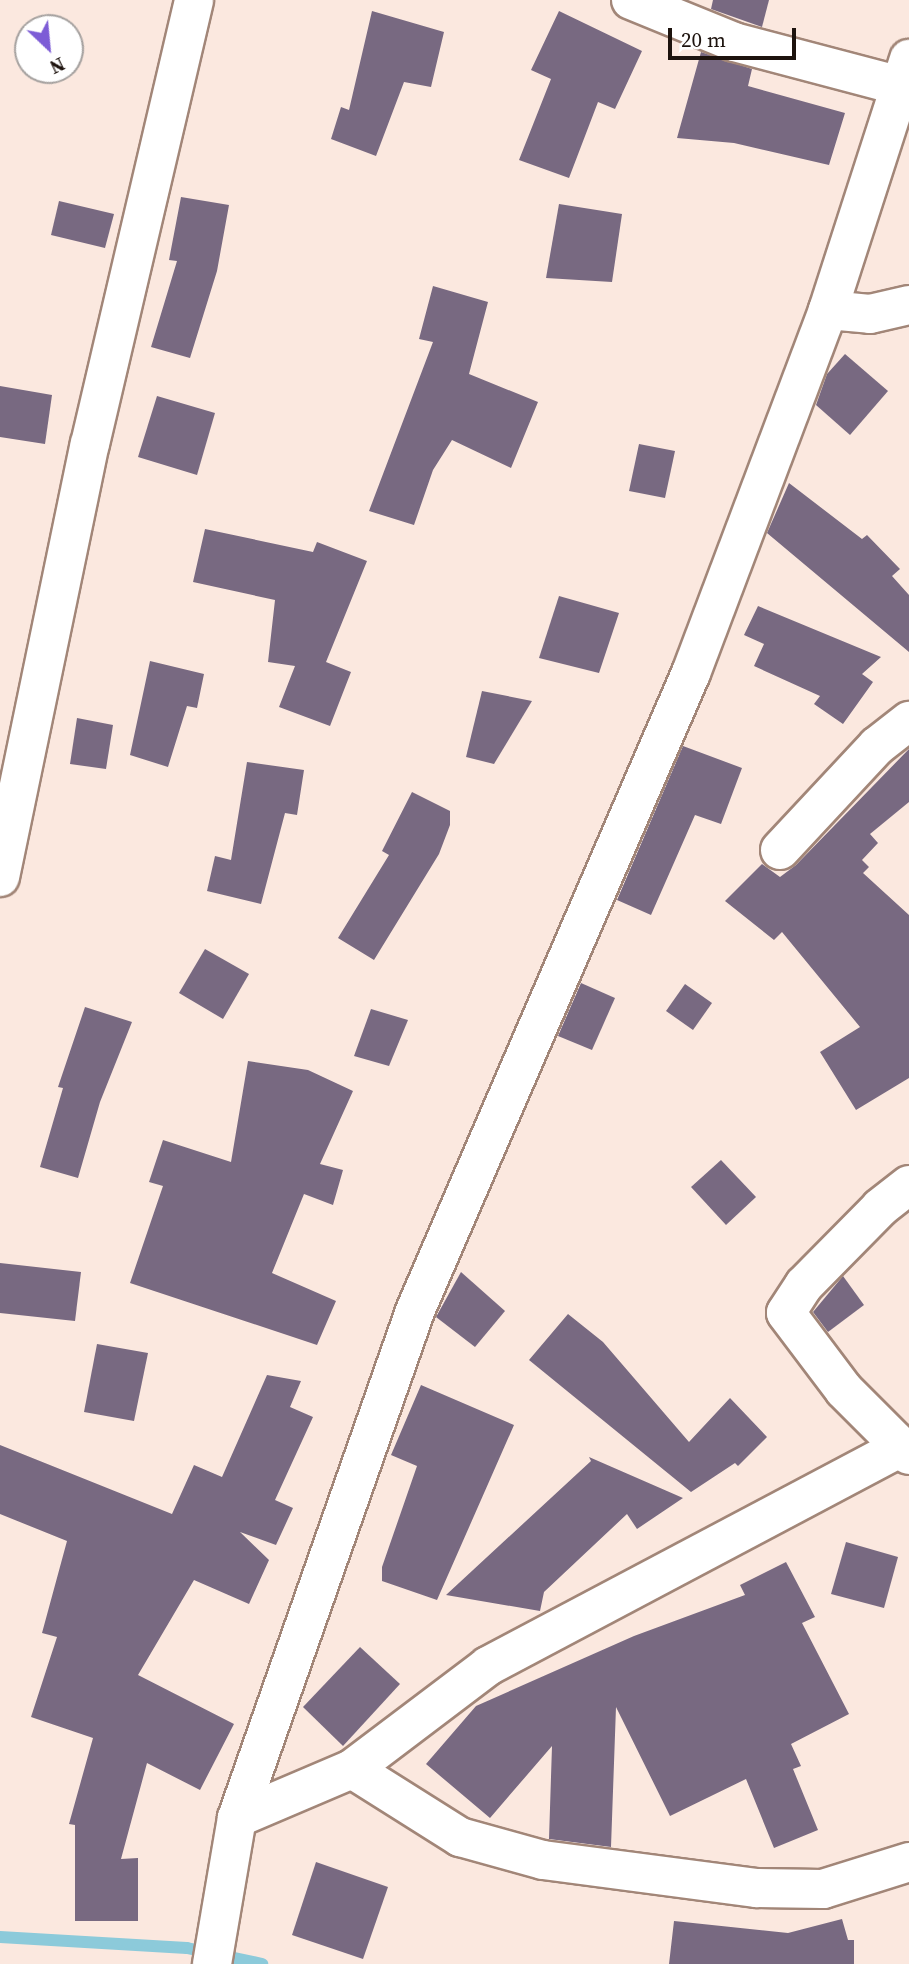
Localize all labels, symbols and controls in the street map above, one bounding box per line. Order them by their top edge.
north arrow [14,14,84,84]
scale bar [671,14,799,58]
text: 20 m [681,25,726,54]
text: N [45,51,69,81]

